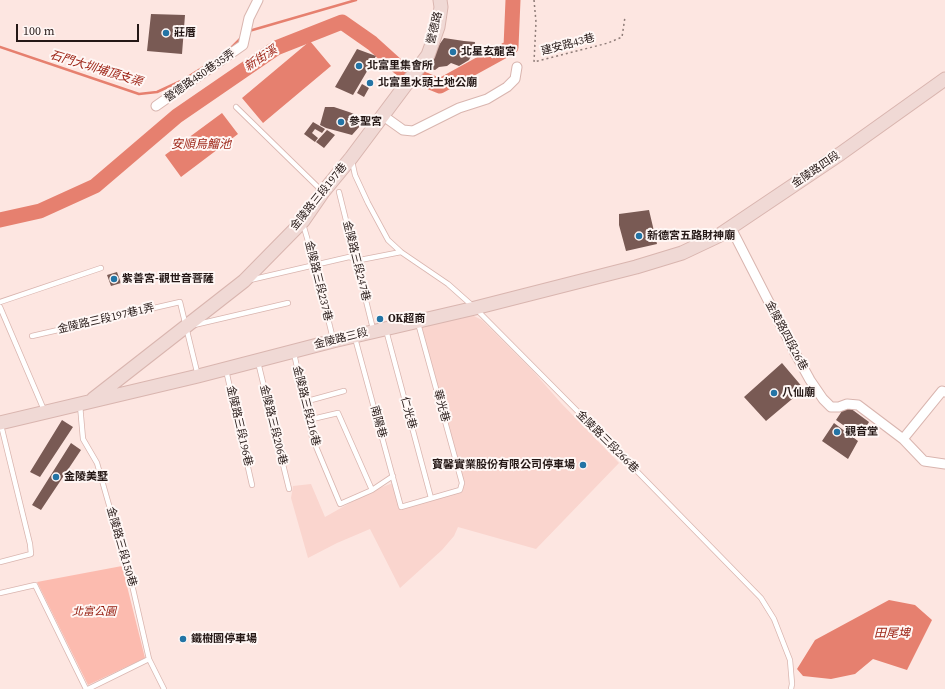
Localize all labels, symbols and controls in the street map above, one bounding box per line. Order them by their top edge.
street label: 營德路 [425,10,445,46]
scale bar [18,16,141,42]
text: 100 m [23,23,55,39]
place label: 莊厝 [174,26,196,40]
marker: 莊厝 [161,28,171,38]
street label: 建安路43巷 [540,32,596,58]
water label: 新街溪 [242,43,280,75]
place label: 北星玄龍宮 [461,45,516,59]
street label: 營德路480巷35弄 [162,47,238,105]
marker: 北星玄龍宮 [448,47,458,57]
water label: 石門大圳埔頂支渠 [48,48,144,90]
place label: 北富里集會所 [367,59,433,73]
marker: 北富里集會所 [354,61,364,71]
place label: 北富里水頭土地公廟 [378,76,477,90]
marker: 北富里水頭土地公廟 [365,78,375,88]
place label: 參聖宮 [349,115,382,129]
marker: 參聖宮 [336,117,346,127]
water label: 安順烏鰡池 [171,138,231,152]
street label: 金陵路四段 [790,149,842,191]
street label: 金陵路三段197巷 [288,161,350,233]
street label: 金陵路三段247巷 [340,219,372,303]
place label: 新德宮五路財神廟 [647,229,735,243]
marker: 新德宮五路財神廟 [634,231,644,241]
street label: 金陵路三段237巷 [302,239,334,323]
place label: 紫善宮-觀世音菩薩 [122,272,214,286]
marker: 紫善宮-觀世音菩薩 [109,274,119,284]
street label: 金陵路四段26巷 [762,299,810,373]
street label: 金陵路三段197巷1弄 [56,301,156,337]
place label: OK超商 [388,312,425,326]
marker: OK超商 [375,314,385,324]
street label: 金陵路三段 [313,326,369,352]
street label: 金陵路三段216巷 [290,364,322,448]
street label: 金陵路三段206巷 [257,383,289,467]
street label: 金陵路三段196巷 [223,384,255,468]
place label: 八仙廟 [782,386,815,400]
street label: 華光巷 [430,388,452,424]
marker: 八仙廟 [769,388,779,398]
street label: 仁光巷 [397,395,419,431]
street label: 南陽巷 [367,404,389,440]
street label: 金陵路三段266巷 [573,408,641,476]
place label: 觀音堂 [845,425,878,439]
marker: 觀音堂 [832,427,842,437]
place label: 寶馨實業股份有限公司停車場 [432,458,575,472]
marker: 寶馨實業股份有限公司停車場 [578,460,588,470]
place label: 金陵美墅 [64,470,108,484]
marker: 金陵美墅 [51,472,61,482]
street label: 金陵路三段150巷 [103,506,139,588]
park label: 北富公園 [72,605,116,619]
water label: 田尾埤 [874,627,910,641]
place label: 鐵樹園停車場 [191,632,257,646]
marker: 鐵樹園停車場 [178,634,188,644]

